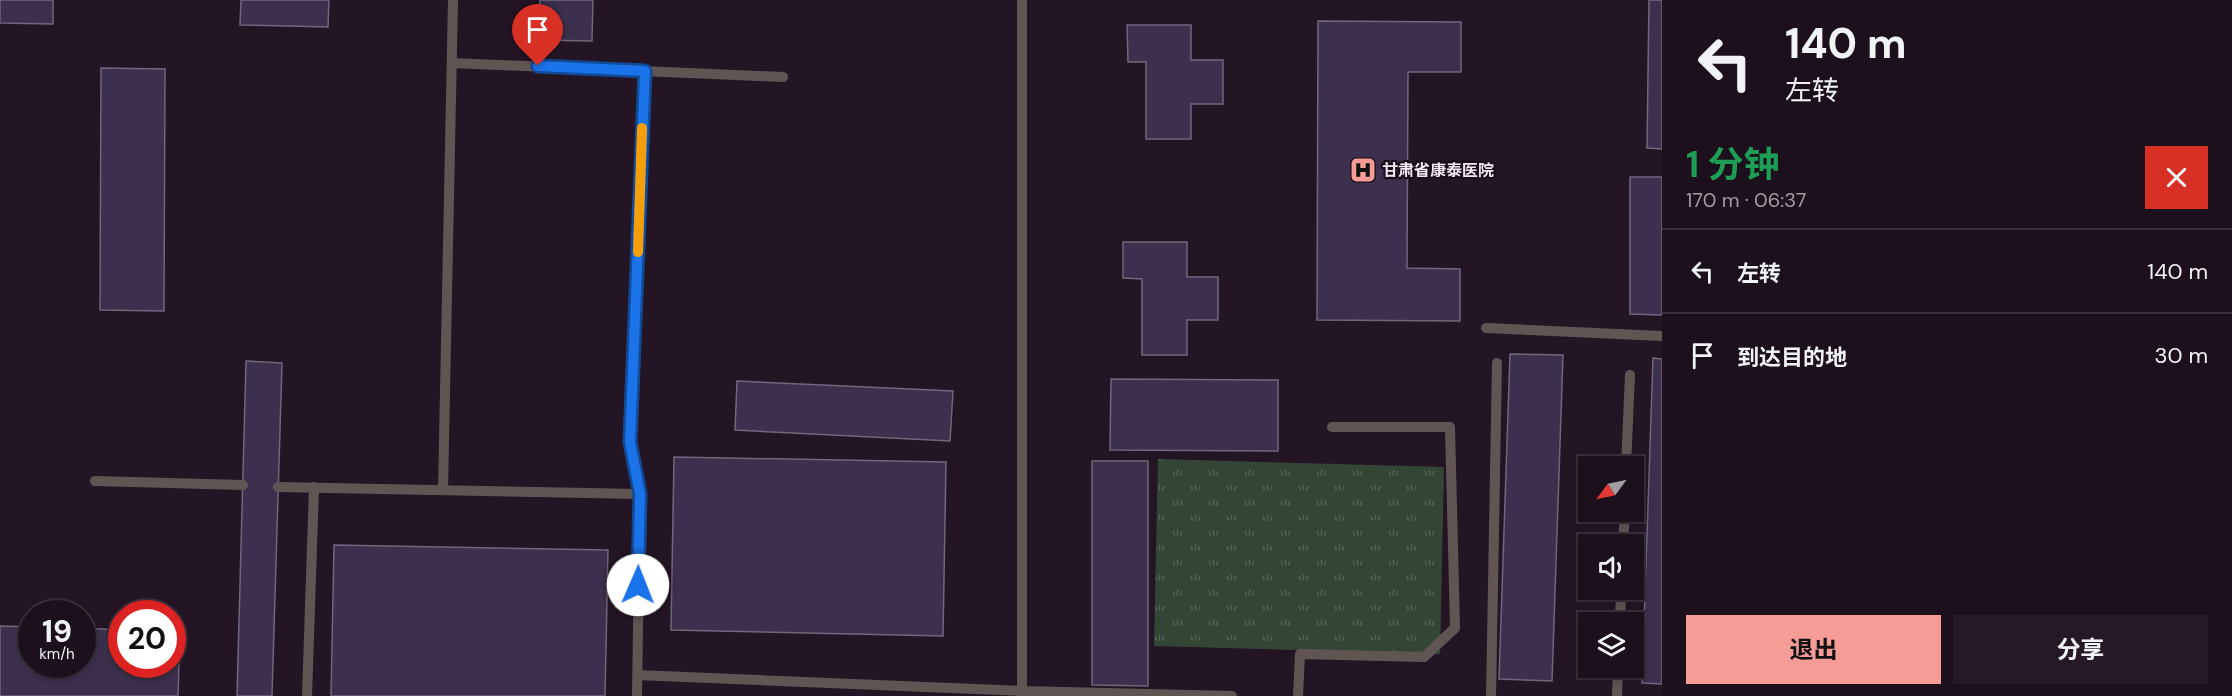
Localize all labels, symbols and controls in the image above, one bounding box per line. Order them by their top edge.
pin [512,4,563,66]
icon: arrive [521,13,554,46]
text: 140 m [1785,16,1907,71]
icon: left [1686,24,1764,102]
text: 左转 [1785,73,1839,108]
text: 1 分钟 [1686,141,1780,188]
button: close [2145,146,2208,209]
hospital icon: 甘肃省康泰医院 [1348,155,1378,185]
place label: 甘肃省康泰医院 [1382,160,1494,181]
text: 170 m · 06:37 [1686,187,1807,213]
icon: left [1686,255,1719,288]
text: 140 m [2147,257,2208,286]
text: 左转 [1737,259,1781,288]
icon: arrive [1686,339,1719,372]
text: 30 m [2154,341,2208,370]
text: 到达目的地 [1737,343,1847,372]
north arrow [1578,456,1644,522]
map controls [1578,456,1644,678]
button: sound [1578,534,1644,600]
position arrow [606,553,670,617]
speed limit sign: 20 [108,600,186,678]
text: 19 [42,612,72,651]
button: layers [1578,612,1644,678]
button: 退出 [1686,615,1941,684]
button: 分享 [1953,615,2208,684]
text: km/h [39,644,75,664]

